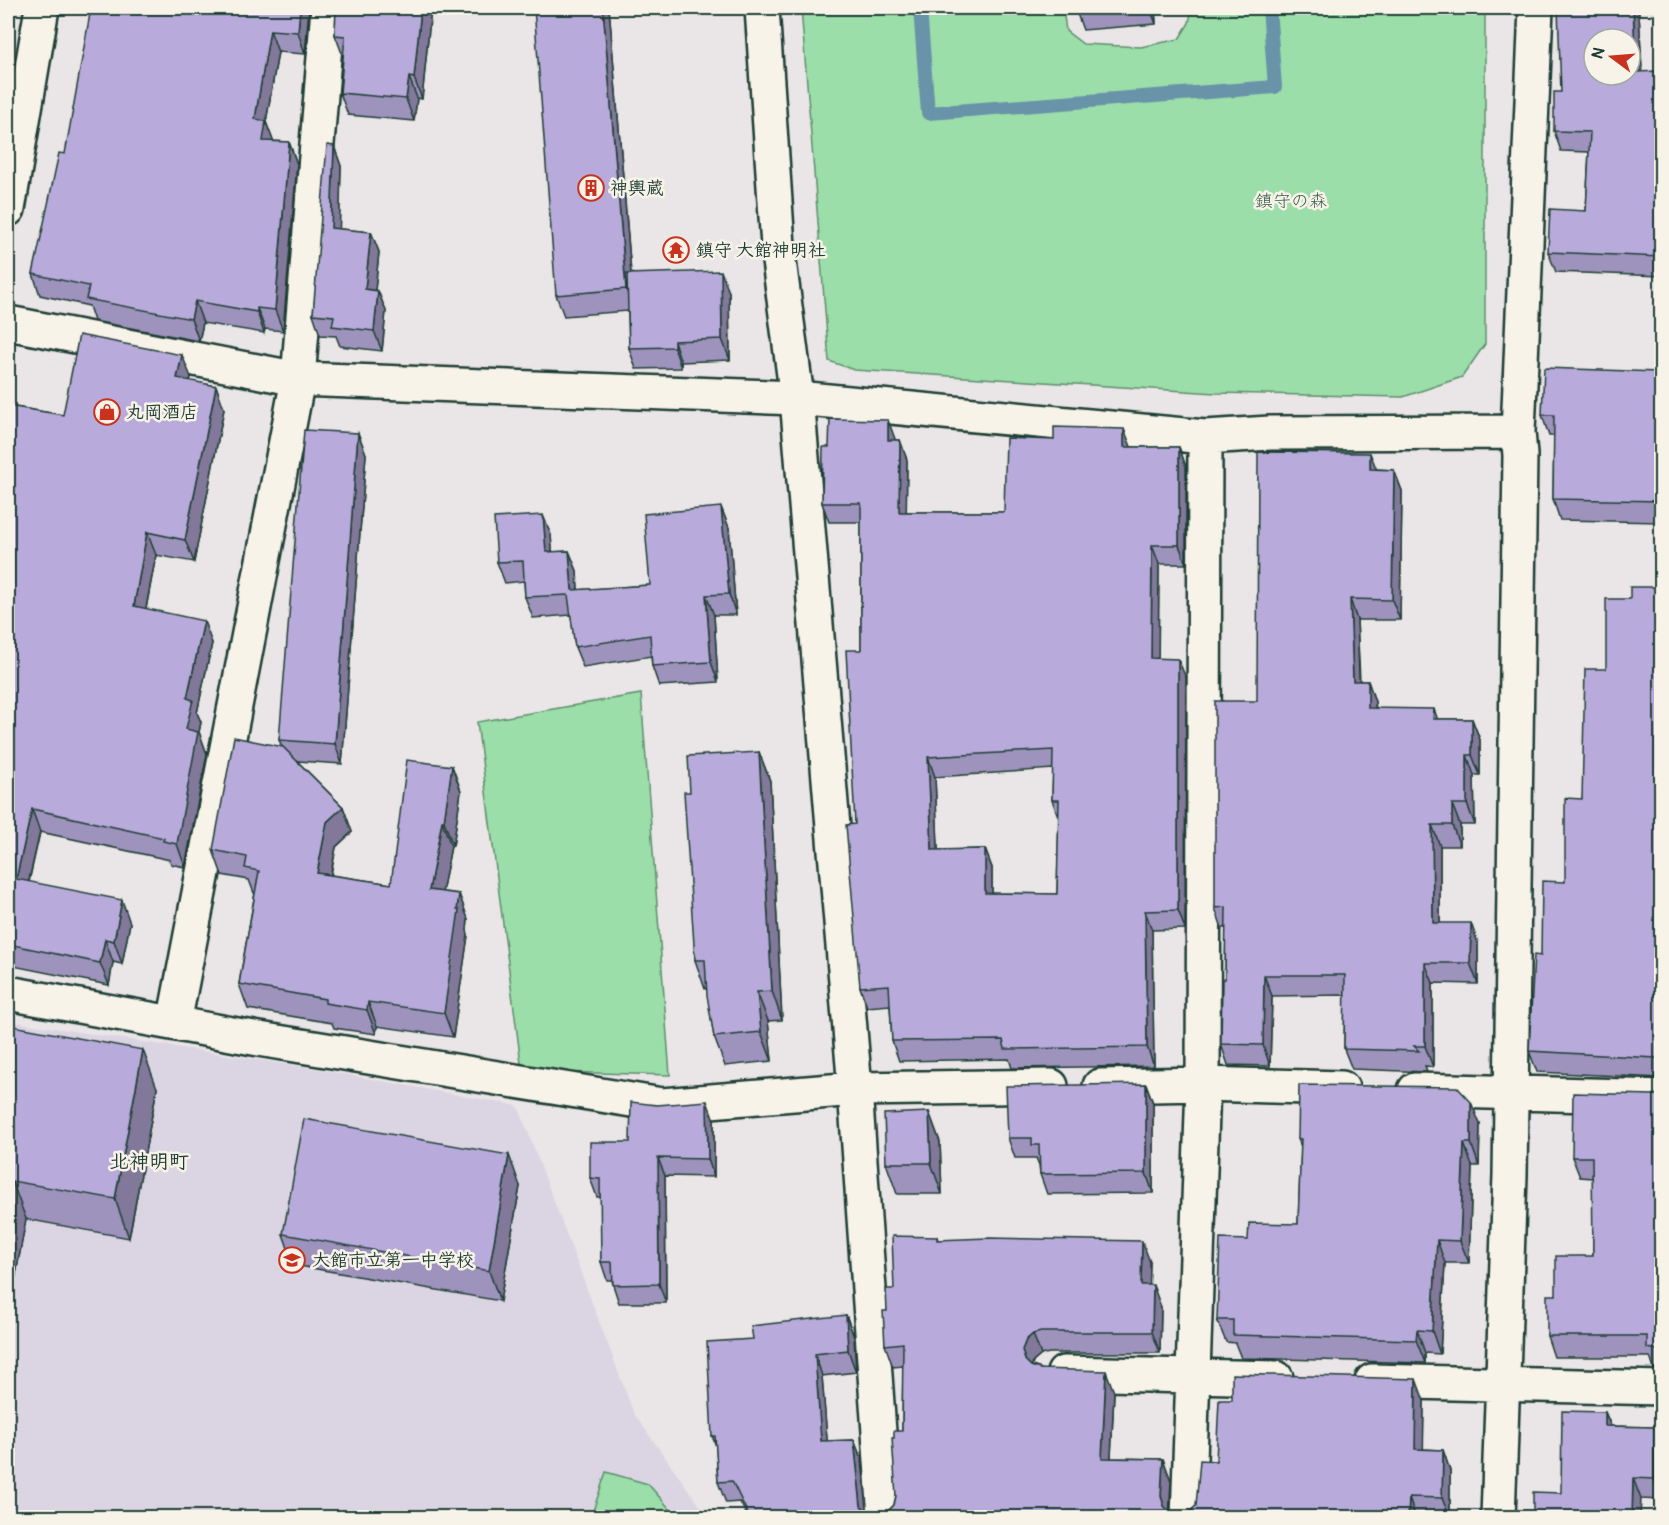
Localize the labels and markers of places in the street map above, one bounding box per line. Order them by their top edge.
building icon: 神輿蔵 [576,173,606,203]
place label: 神輿蔵 [610,177,664,200]
temple icon: 鎮守 大館神明社 [661,235,691,265]
place label: 鎮守 大館神明社 [696,239,826,262]
shop icon: 丸岡酒店 [92,397,122,427]
place label: 丸岡酒店 [126,401,198,424]
school or university icon: 大館市立第一中学校 [277,1245,307,1275]
place label: 大館市立第一中学校 [312,1249,474,1272]

